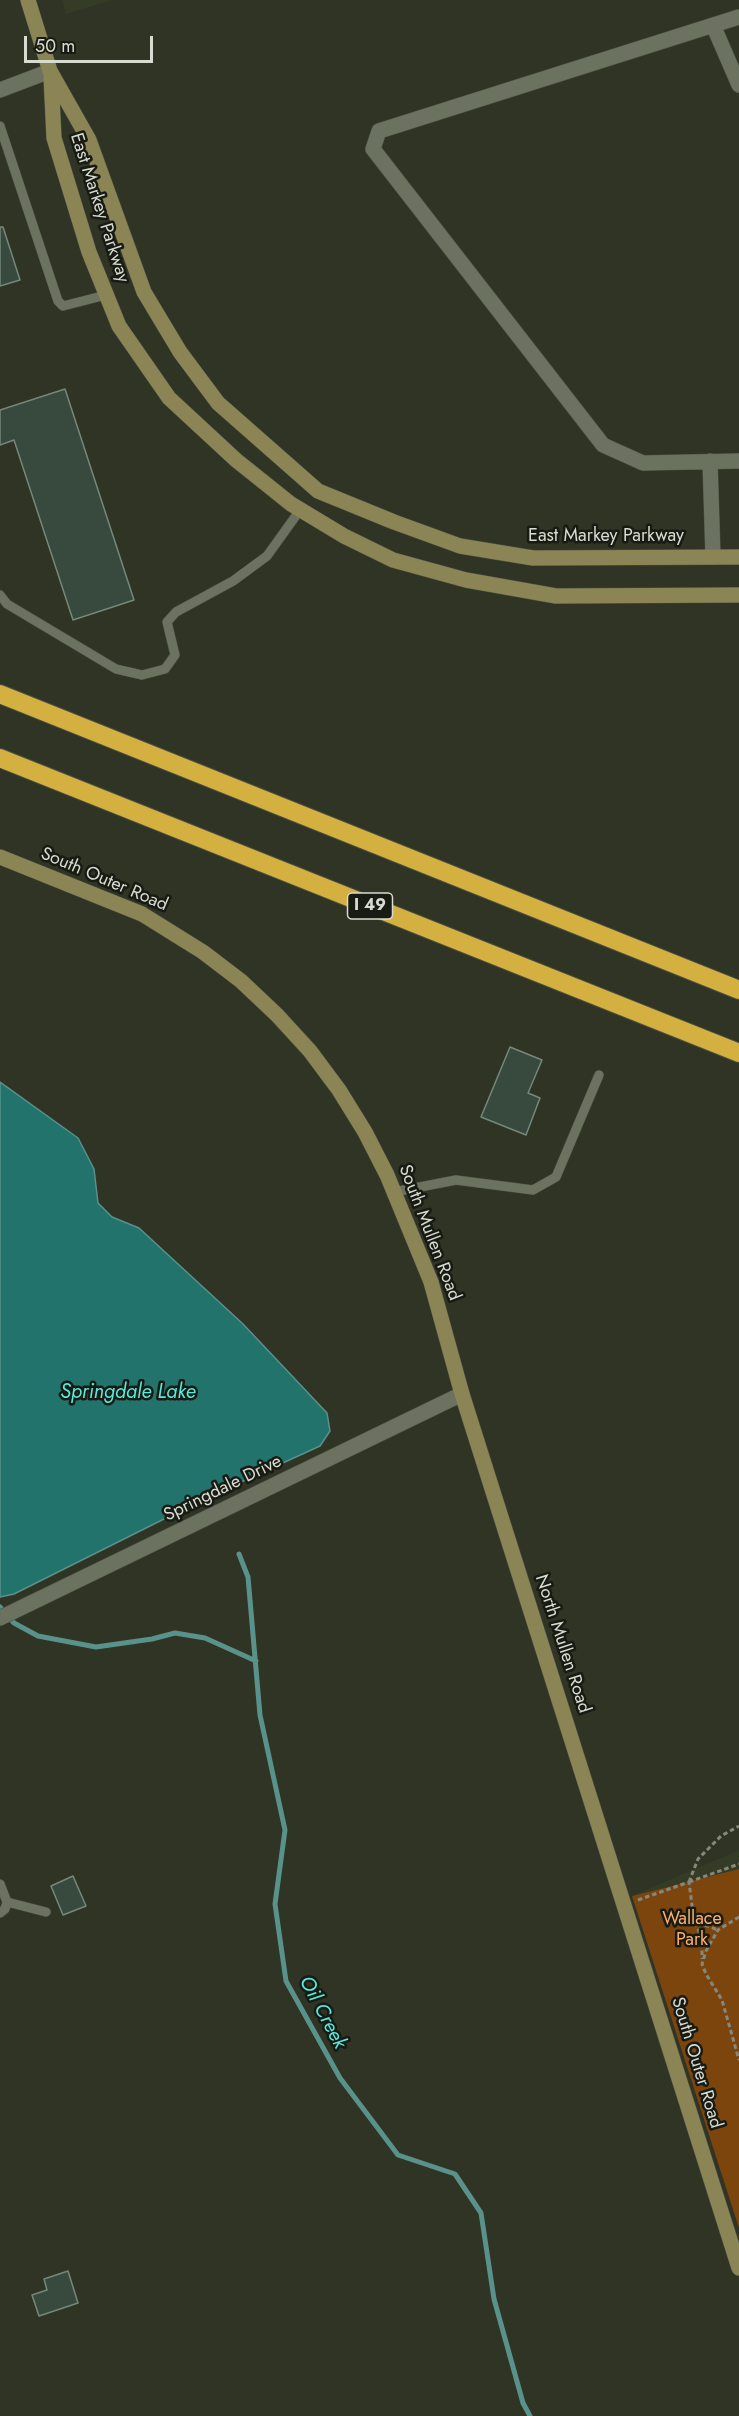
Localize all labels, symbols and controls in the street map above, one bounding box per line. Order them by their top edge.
scale bar [27,24,156,62]
text: 50 m [35,33,75,59]
street label: East Markey Parkway [65,130,133,286]
street label: East Markey Parkway [528,526,684,548]
street label: South Outer Road [37,843,171,917]
road number: I 49 [348,893,392,919]
street label: South Mullen Road [393,1162,465,1304]
water label: Springdale Lake [60,1381,196,1405]
street label: Springdale Drive [161,1451,285,1527]
street label: North Mullen Road [529,1572,595,1716]
park label: Wallace Park [662,1909,722,1952]
water label: Oil Creek [293,1972,351,2054]
street label: South Outer Road [666,1995,726,2131]

